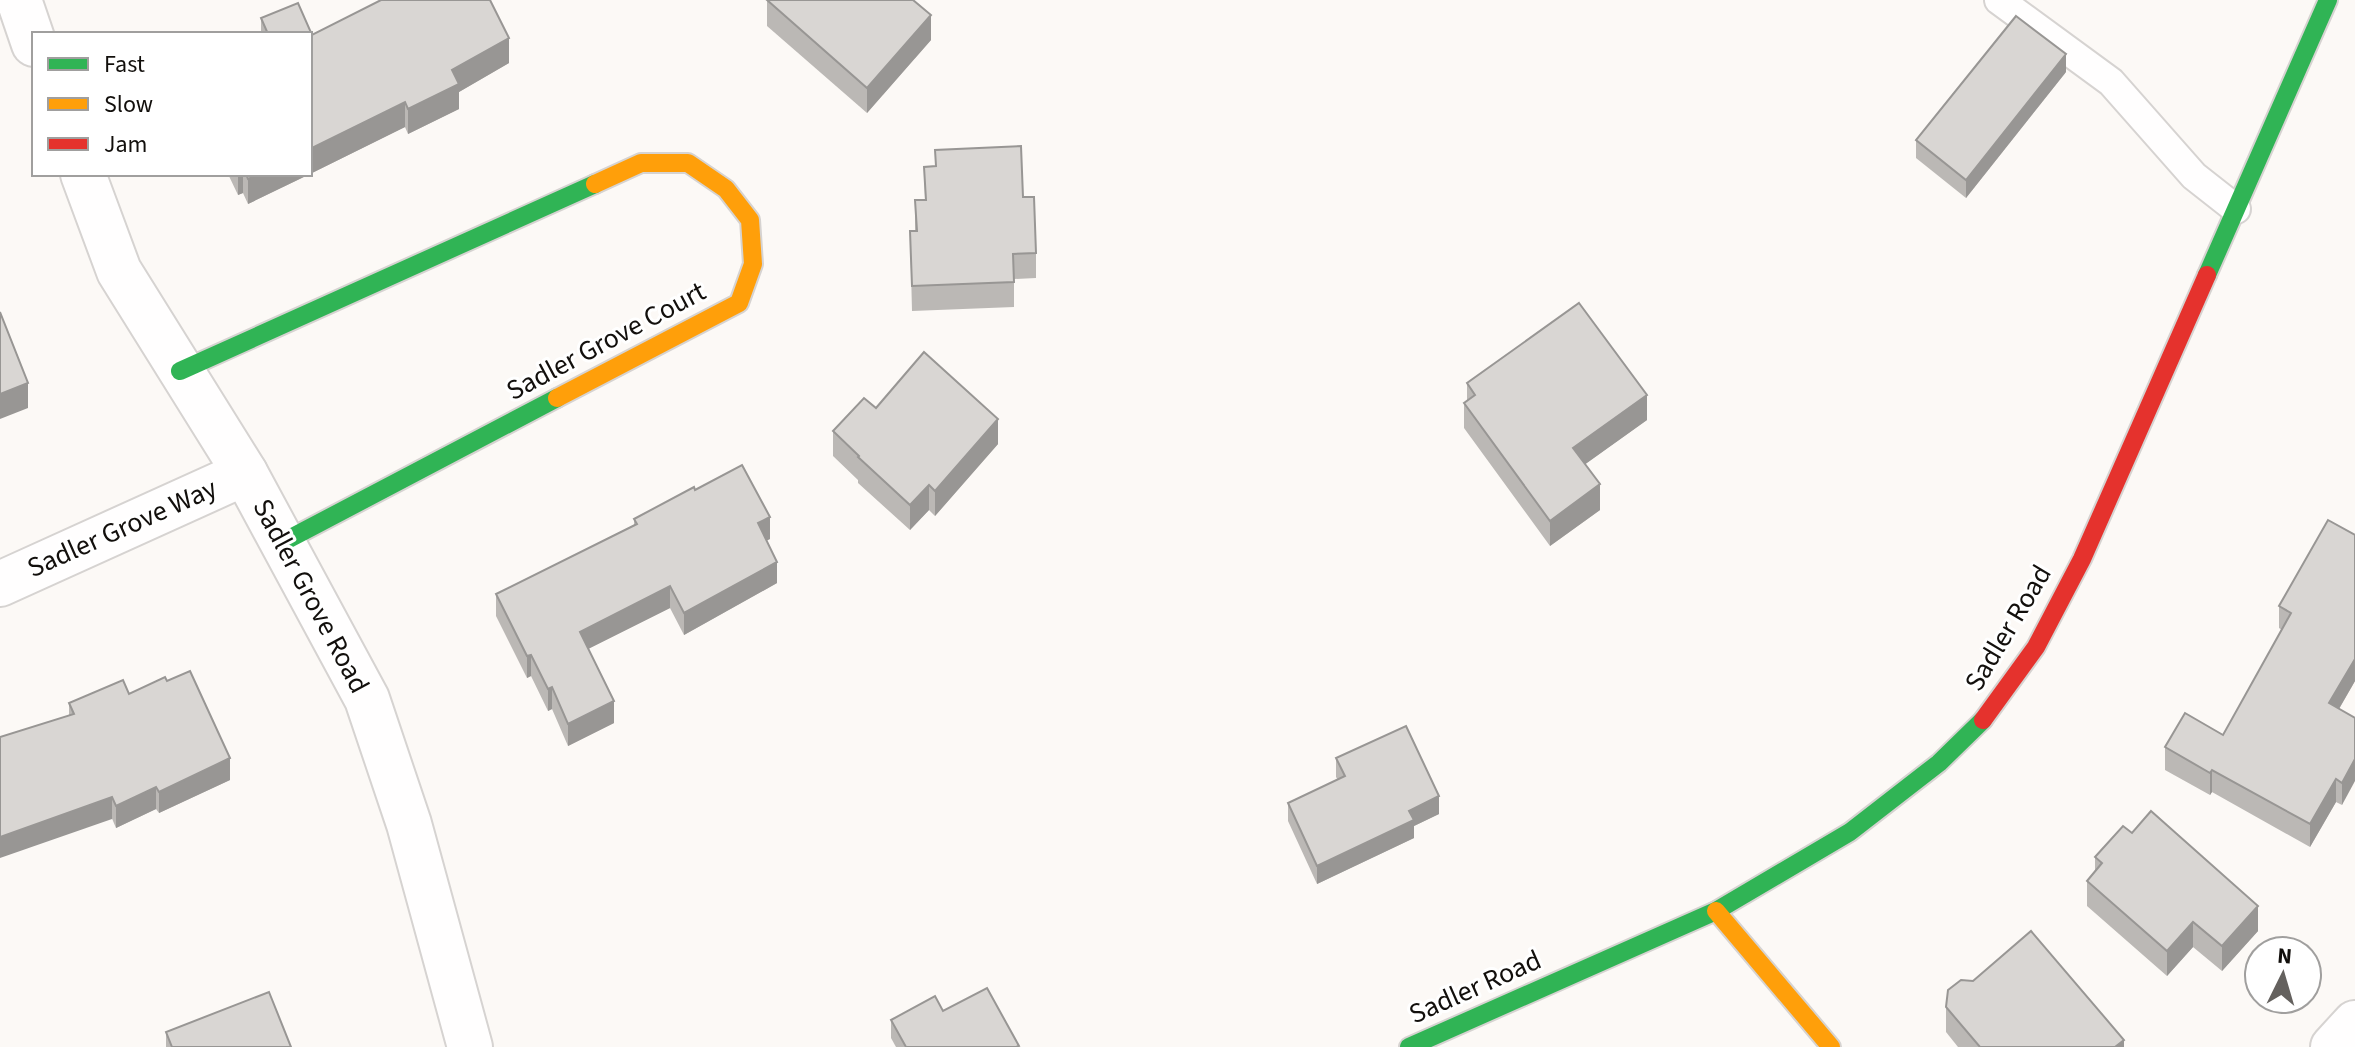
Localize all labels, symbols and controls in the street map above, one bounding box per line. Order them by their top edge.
legend [32,32,312,176]
text: Fast [104,47,145,82]
text: Slow [104,87,153,122]
text: Jam [104,127,148,162]
street label: Sadler Grove Court [499,271,713,410]
street label: Sadler Grove Way [21,468,223,588]
street label: Sadler Grove Road [243,492,379,700]
street label: Sadler Road [1955,557,2061,699]
north arrow [2243,935,2323,1015]
text: N [2276,939,2293,973]
street label: Sadler Road [1402,940,1548,1034]

